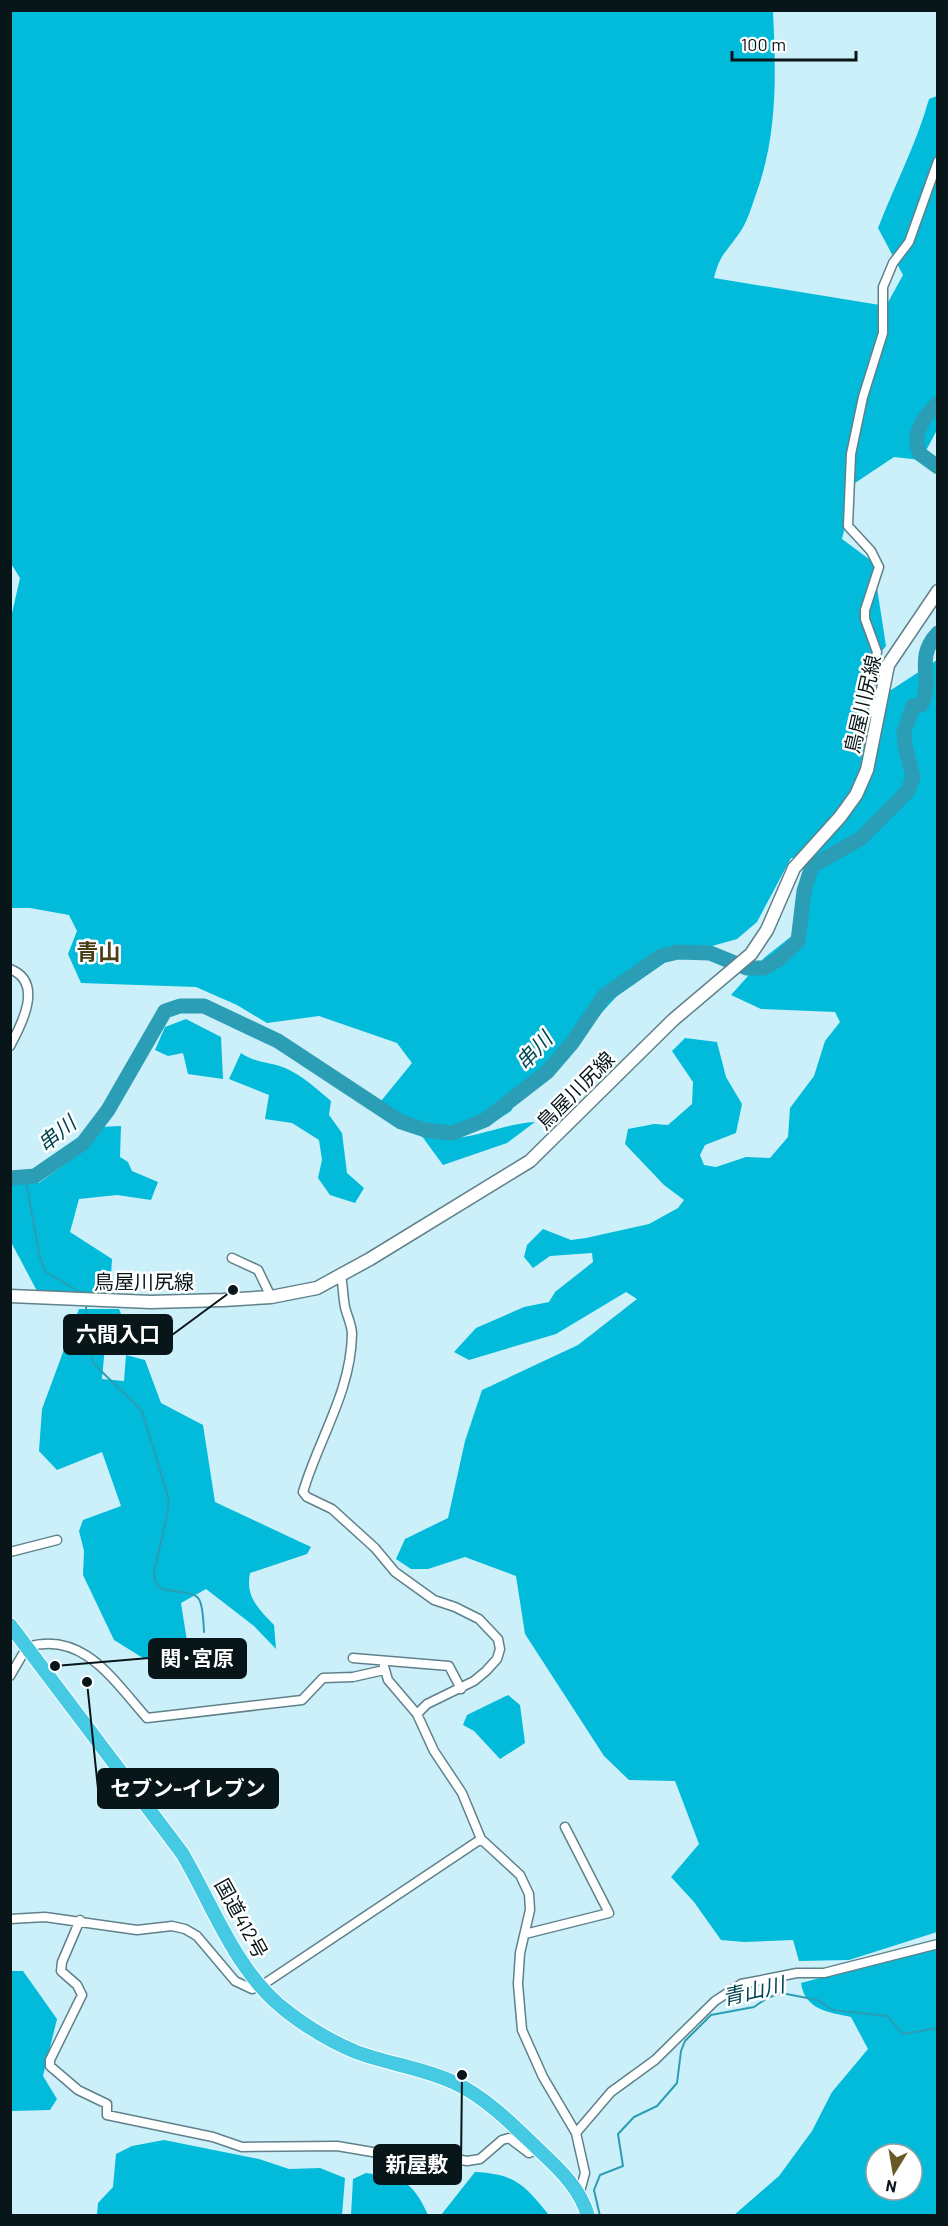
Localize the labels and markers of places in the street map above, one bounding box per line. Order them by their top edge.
callout: 六間入口 [64,1315,172,1354]
callout: 関･宮原 [149,1639,246,1678]
callout: セブン-イレブン [98,1769,278,1808]
callout: 新屋敷 [374,2145,461,2184]

